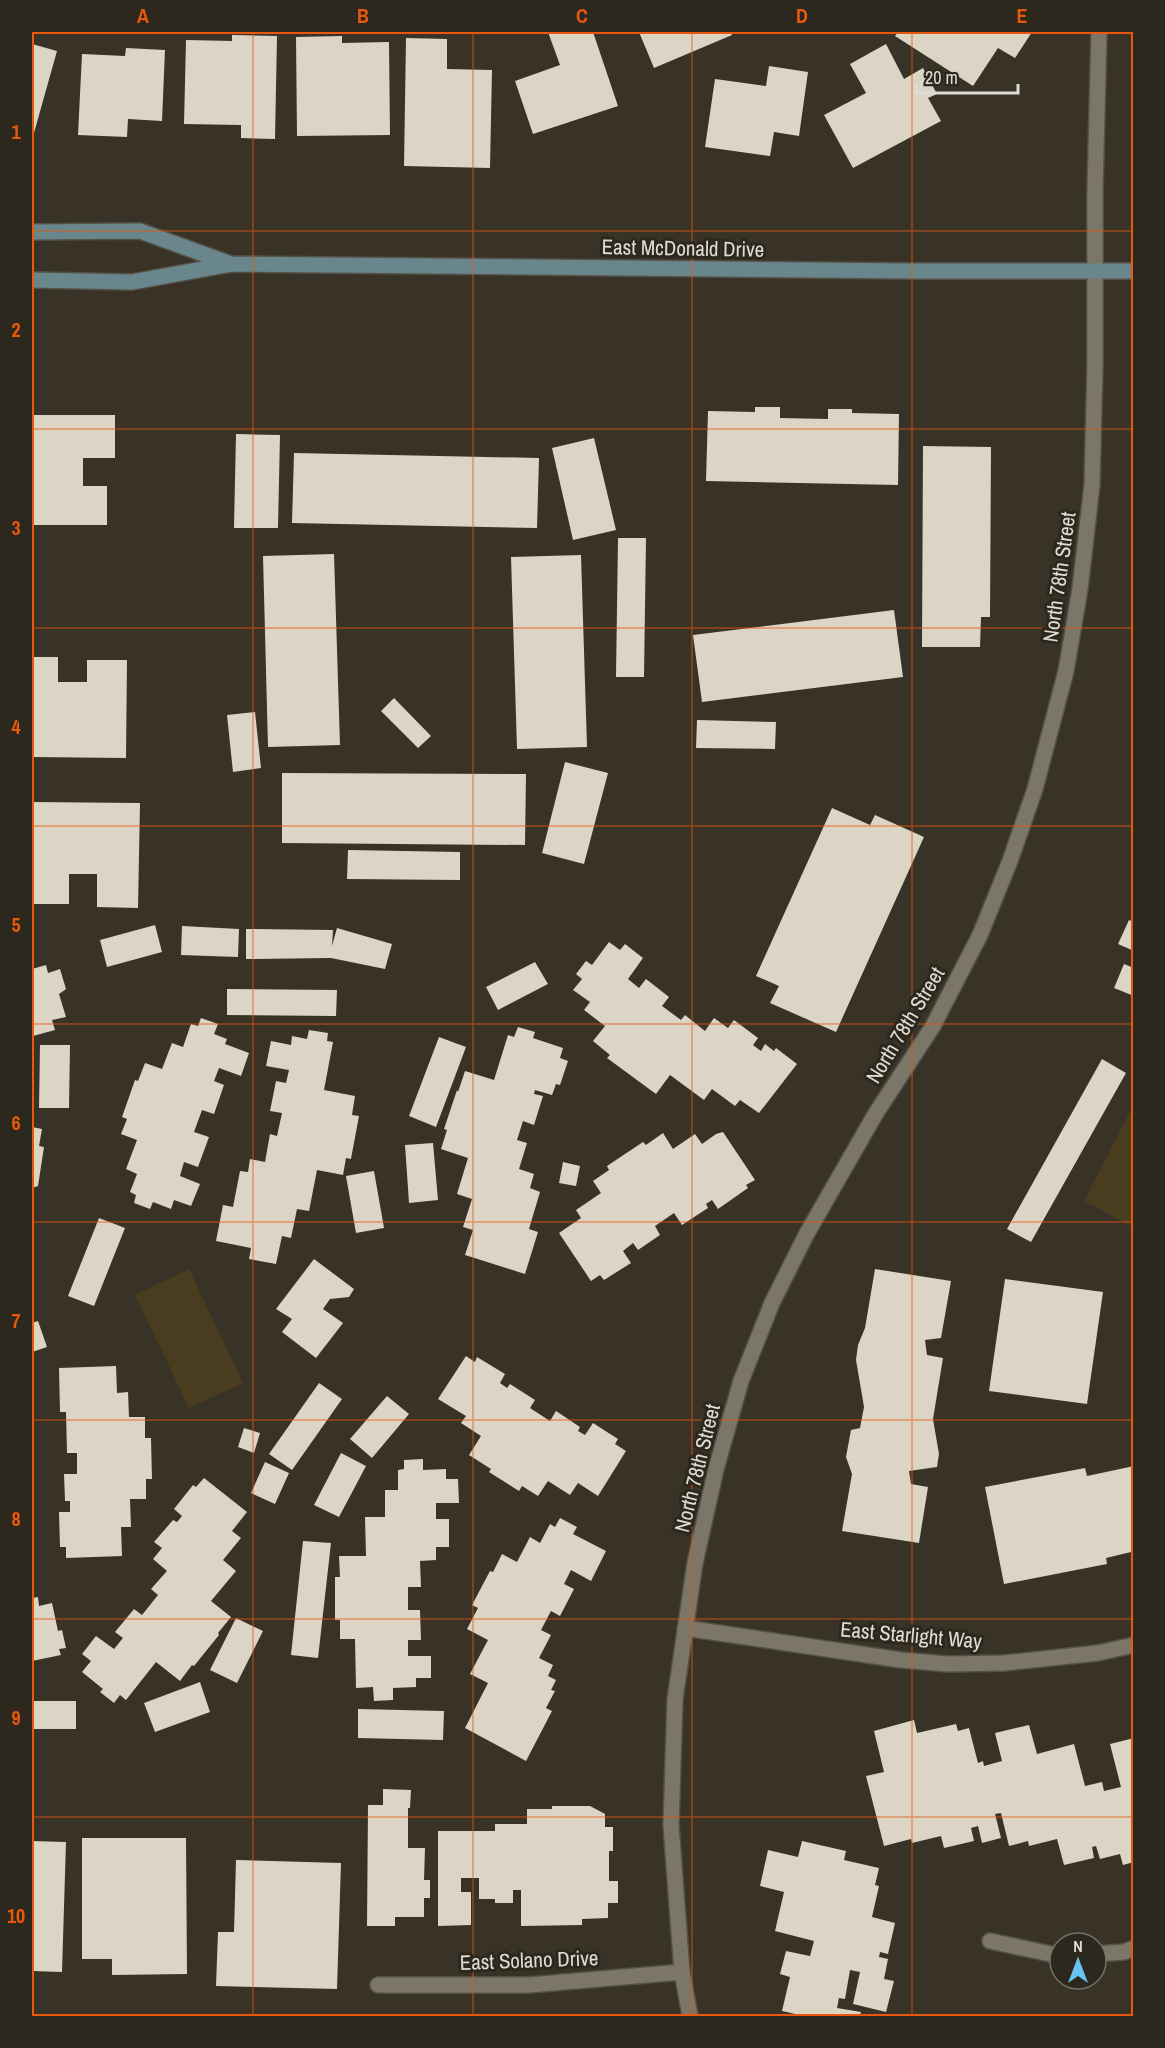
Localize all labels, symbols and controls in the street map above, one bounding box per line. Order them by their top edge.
text: A [137,2,149,29]
text: B [357,2,369,29]
text: C [576,2,588,29]
text: D [796,2,808,29]
text: E [1017,2,1028,29]
scale bar [916,57,1018,95]
text: 20 m [925,65,958,90]
text: 1 [11,118,21,145]
street label: East McDonald Drive [601,232,765,264]
text: 2 [11,316,21,343]
street label: North 78th Street [1036,510,1083,644]
text: 3 [11,514,21,541]
text: 4 [11,713,21,740]
text: 5 [11,911,21,938]
street label: North 78th Street [859,961,951,1089]
text: 6 [11,1109,21,1136]
text: 7 [11,1307,21,1334]
street label: North 78th Street [667,1401,727,1535]
text: 8 [11,1505,21,1532]
street label: East Starlight Way [839,1614,983,1656]
text: 9 [11,1704,21,1731]
text: 10 [7,1902,25,1929]
north arrow [1048,1931,1108,1991]
text: N [1073,1935,1083,1957]
street label: East Solano Drive [459,1943,599,1977]

